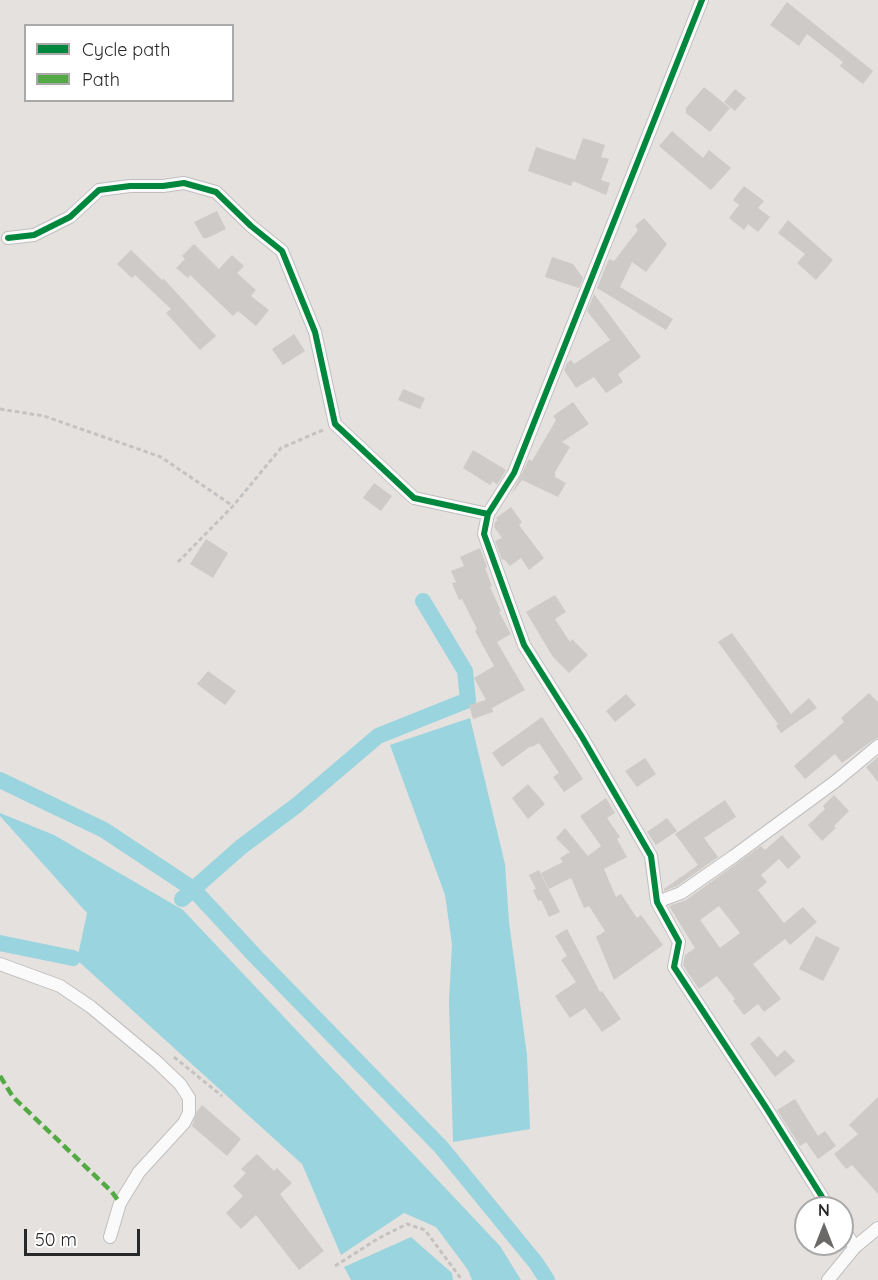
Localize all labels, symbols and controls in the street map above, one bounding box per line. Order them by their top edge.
legend [24,24,234,102]
text: Cycle path [82,38,170,61]
text: Path [82,68,120,91]
north arrow [794,1196,854,1256]
text: N [818,1200,830,1220]
scale bar [27,1217,142,1255]
text: 50 m [35,1228,77,1251]

